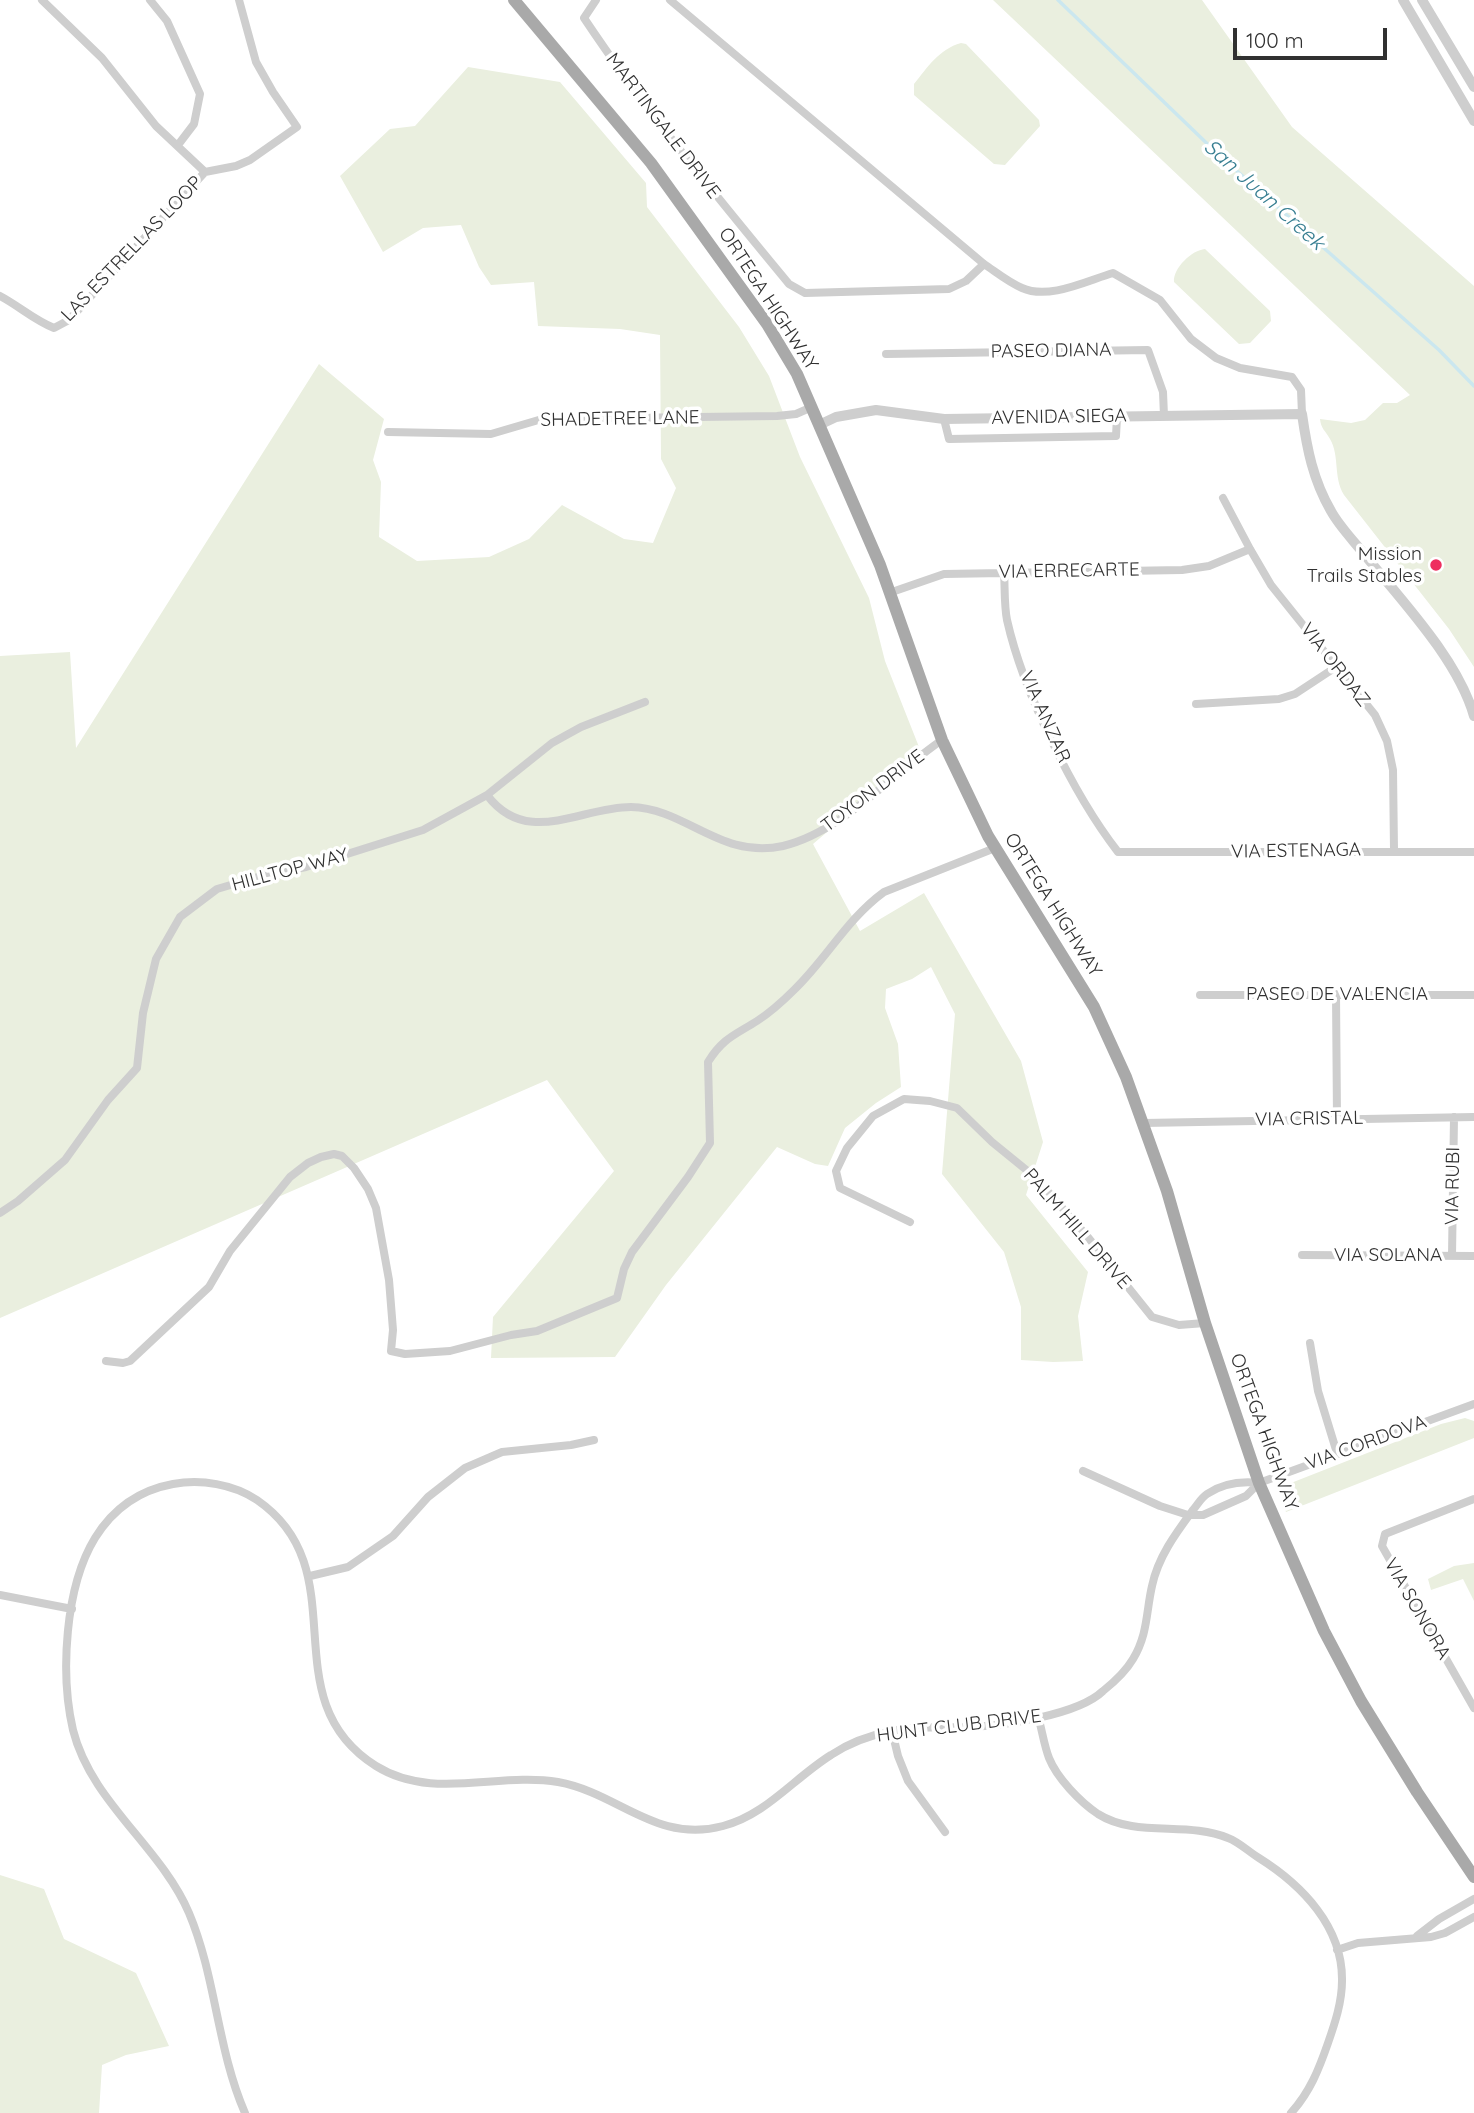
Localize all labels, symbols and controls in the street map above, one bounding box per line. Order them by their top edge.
scale bar [1236,14,1390,58]
text: 100 m [1246,27,1304,53]
street label: MARTINGALE DRIVE [601,49,725,203]
water label: San Juan Creek [1199,134,1329,256]
street label: LAS ESTRELLAS LOOP [57,171,207,327]
street label: ORTEGA HIGHWAY [713,223,823,375]
street label: PASEO DIANA [990,339,1112,363]
street label: AVENIDA SIEGA [991,404,1127,430]
street label: SHADETREE LANE [540,406,700,432]
place label: Mission Trails Stables [1307,543,1422,587]
marker: Mission Trails Stables [1428,557,1444,573]
street label: VIA ERRECARTE [998,558,1140,584]
street label: VIA ORDAZ [1295,618,1375,712]
street label: VIA ANZAR [1015,667,1075,767]
street label: TOYON DRIVE [817,745,929,837]
street label: ORTEGA HIGHWAY [1000,829,1106,981]
street label: VIA ESTENAGA [1231,838,1361,864]
street label: HILLTOP WAY [229,843,351,897]
street label: PASEO DE VALENCIA [1246,983,1428,1005]
street label: VIA CRISTAL [1255,1107,1363,1131]
street label: VIA RUBI [1441,1147,1465,1225]
street label: PALM HILL DRIVE [1018,1164,1136,1294]
street label: VIA SOLANA [1334,1244,1442,1266]
street label: ORTEGA HIGHWAY [1225,1350,1303,1514]
street label: VIA CORDOVA [1303,1411,1429,1475]
street label: VIA SONORA [1379,1554,1455,1664]
street label: HUNT CLUB DRIVE [875,1705,1043,1747]

